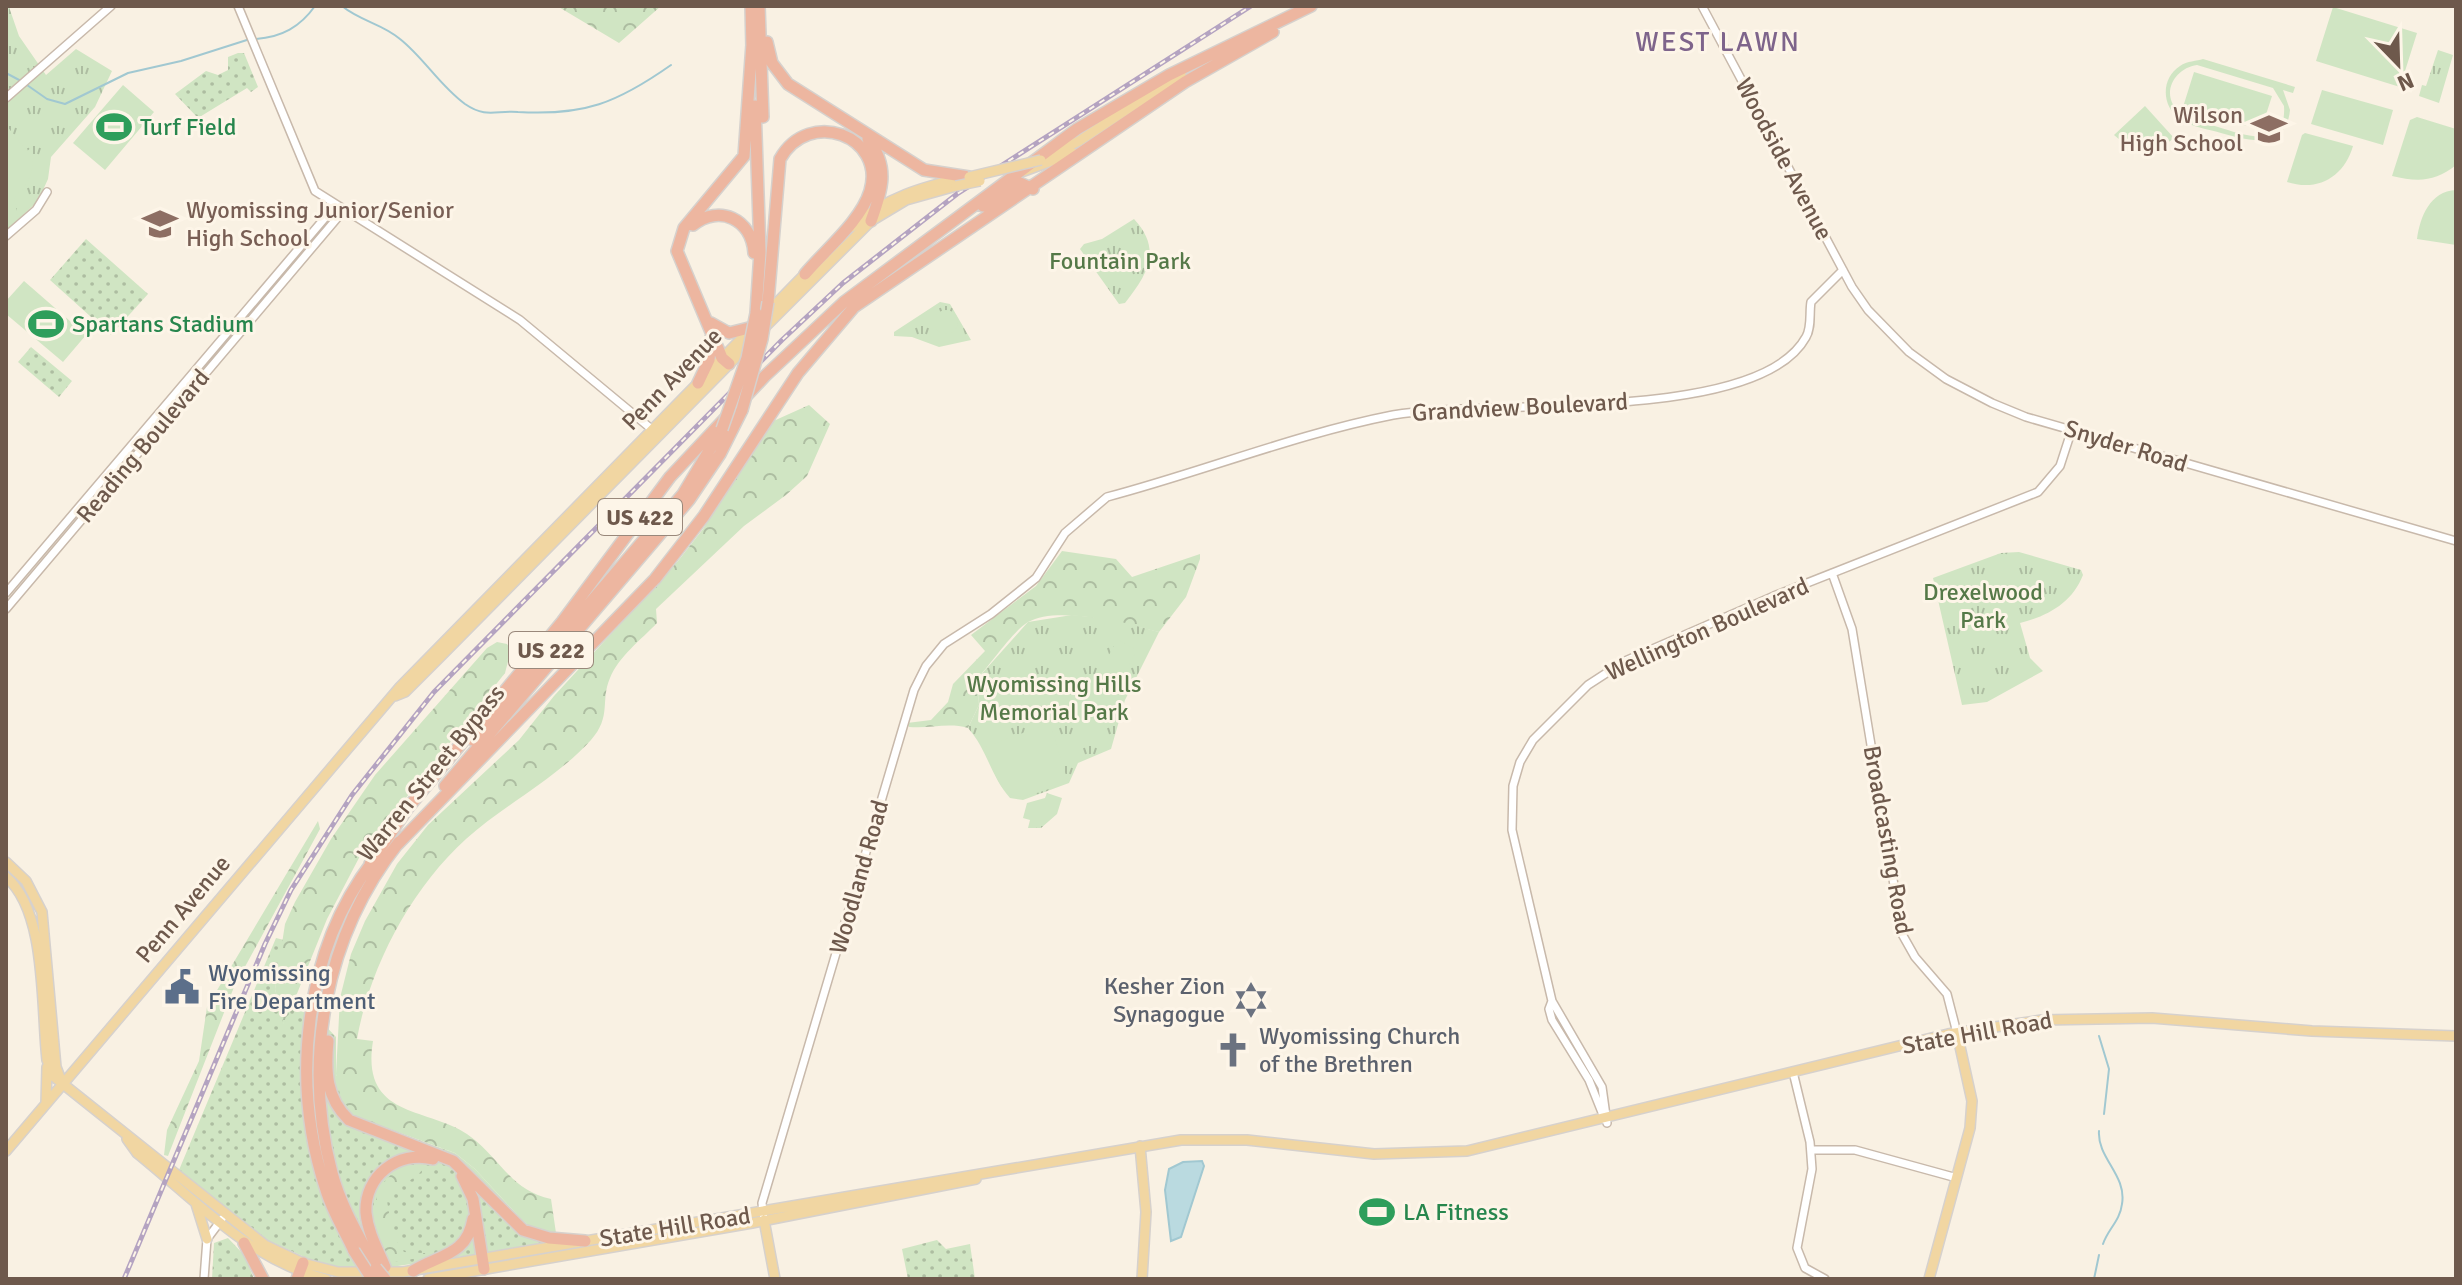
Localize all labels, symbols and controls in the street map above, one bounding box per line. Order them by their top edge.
north arrow [2358,24,2438,104]
district label: WEST LAWN [1635,25,1801,59]
text: N [2393,67,2418,97]
street label: Woodside Avenue [1729,73,1839,245]
place label: Wilson High School [2120,100,2243,158]
sports icon: Turf Field [95,108,133,146]
school or university icon: Wilson High School [2250,110,2288,148]
place label: Turf Field [140,112,236,142]
place label: Wyomissing Junior/Senior High School [186,195,454,253]
school or university icon: Wyomissing Junior/Senior High School [141,205,179,243]
park label: Fountain Park [1049,246,1191,276]
sports icon: Spartans Stadium [27,305,65,343]
place label: Spartans Stadium [72,309,254,339]
street label: Penn Avenue [616,321,728,437]
street label: Reading Boulevard [70,363,216,529]
street label: Grandview Boulevard [1411,386,1629,428]
street label: Snyder Road [2061,413,2191,479]
road number: US 422 [598,499,682,535]
street label: Wellington Boulevard [1601,571,1813,687]
park label: Drexelwood Park [1923,577,2043,635]
road number: US 222 [509,632,593,668]
park label: Wyomissing Hills Memorial Park [967,669,1141,727]
street label: Warren Street Bypass [351,679,511,867]
street label: Broadcasting Road [1857,743,1919,937]
street label: Woodland Road [823,797,895,957]
street label: Penn Avenue [129,849,237,969]
place label: Wyomissing Fire Department [208,958,376,1016]
public building icon: Wyomissing Fire Department [163,968,201,1006]
place label: Kesher Zion Synagogue [1104,971,1225,1029]
synagogue icon: Kesher Zion Synagogue [1232,981,1270,1019]
street label: State Hill Road [1899,1005,2055,1061]
place label: Wyomissing Church of the Brethren [1259,1021,1460,1079]
church icon: Wyomissing Church of the Brethren [1214,1031,1252,1069]
sports icon: LA Fitness [1358,1193,1396,1231]
place label: LA Fitness [1403,1197,1509,1227]
street label: State Hill Road [597,1200,753,1254]

